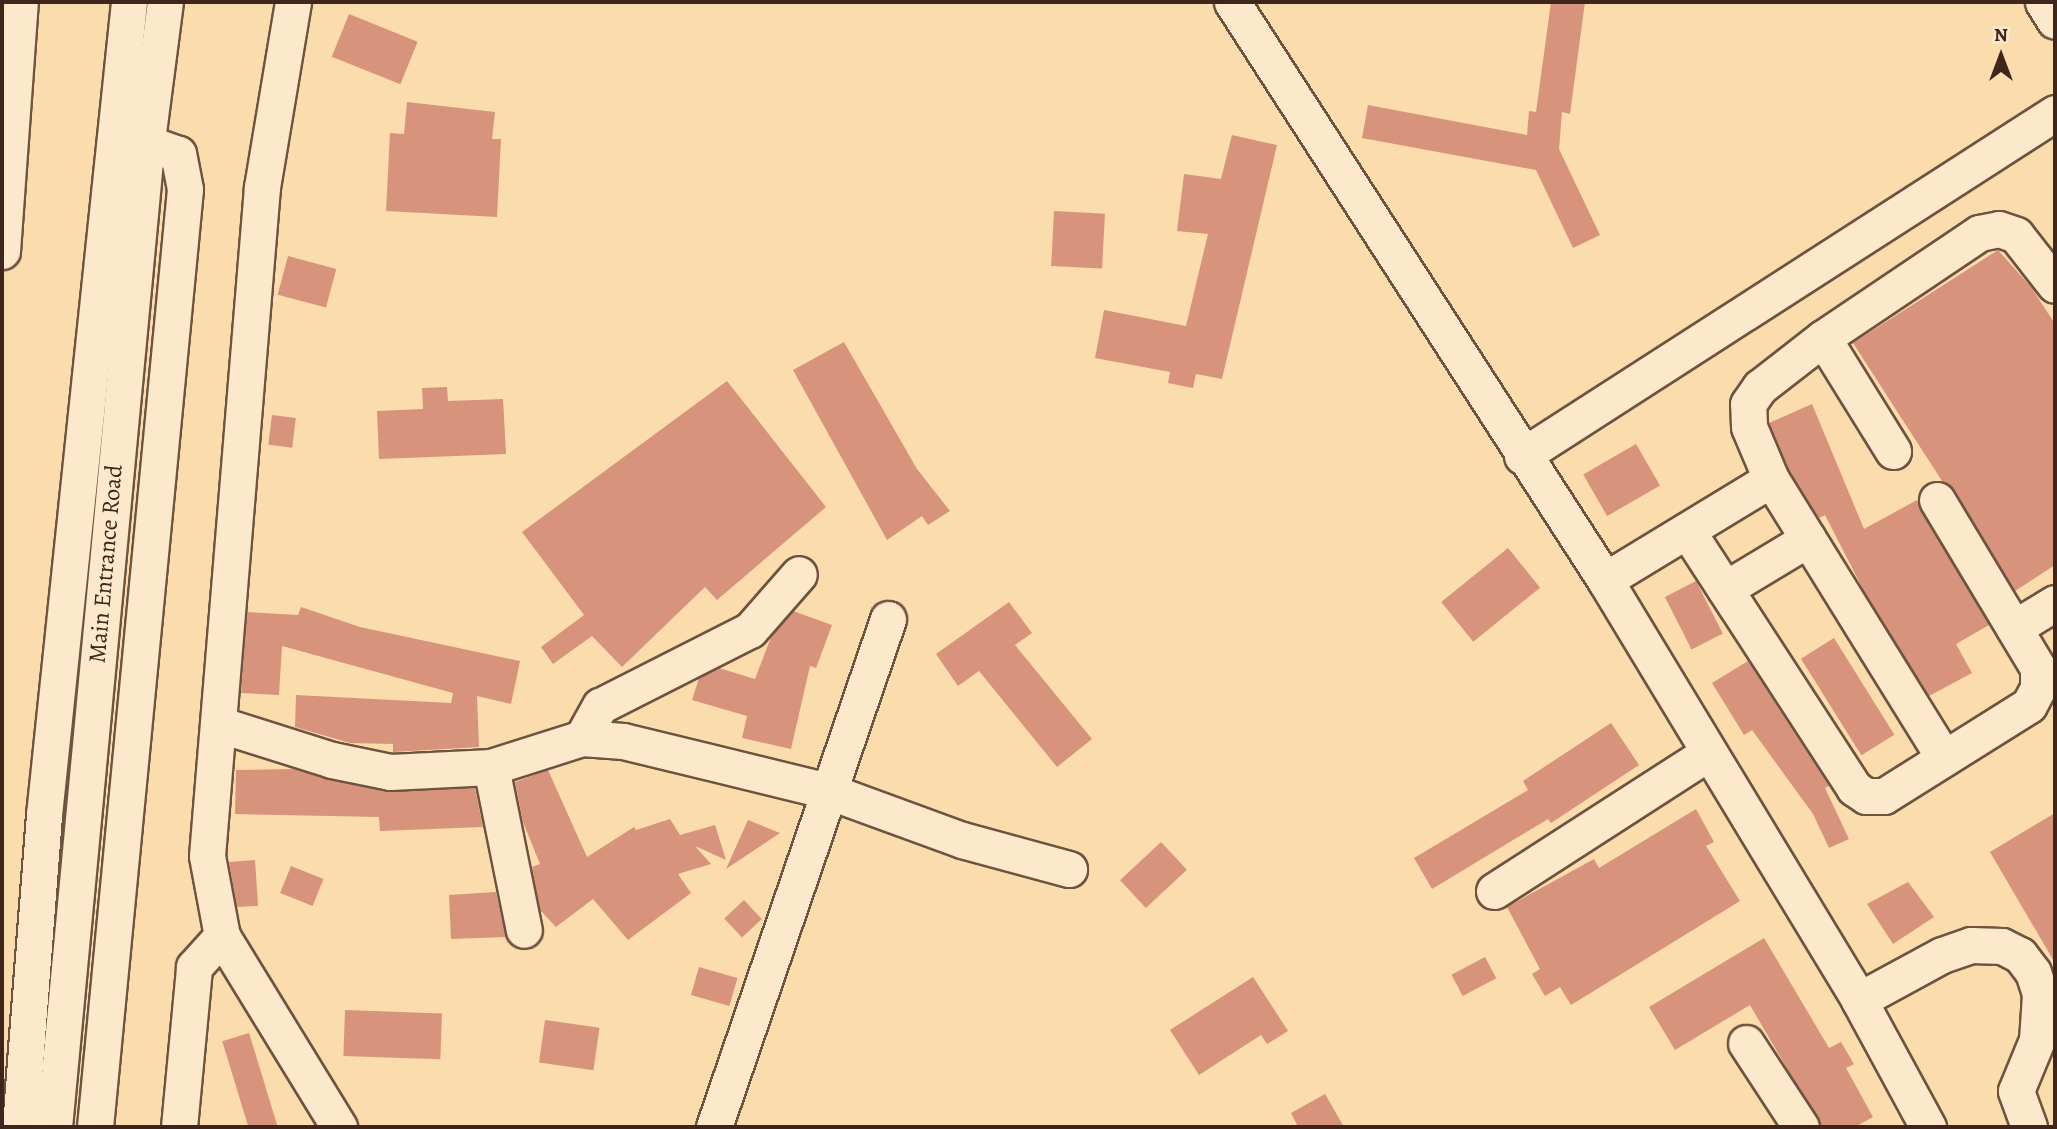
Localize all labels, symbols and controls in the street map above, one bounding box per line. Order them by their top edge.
north arrow [1966,21,2036,91]
text: N [1994,22,2008,48]
street label: Main Entrance Road [83,464,129,664]

